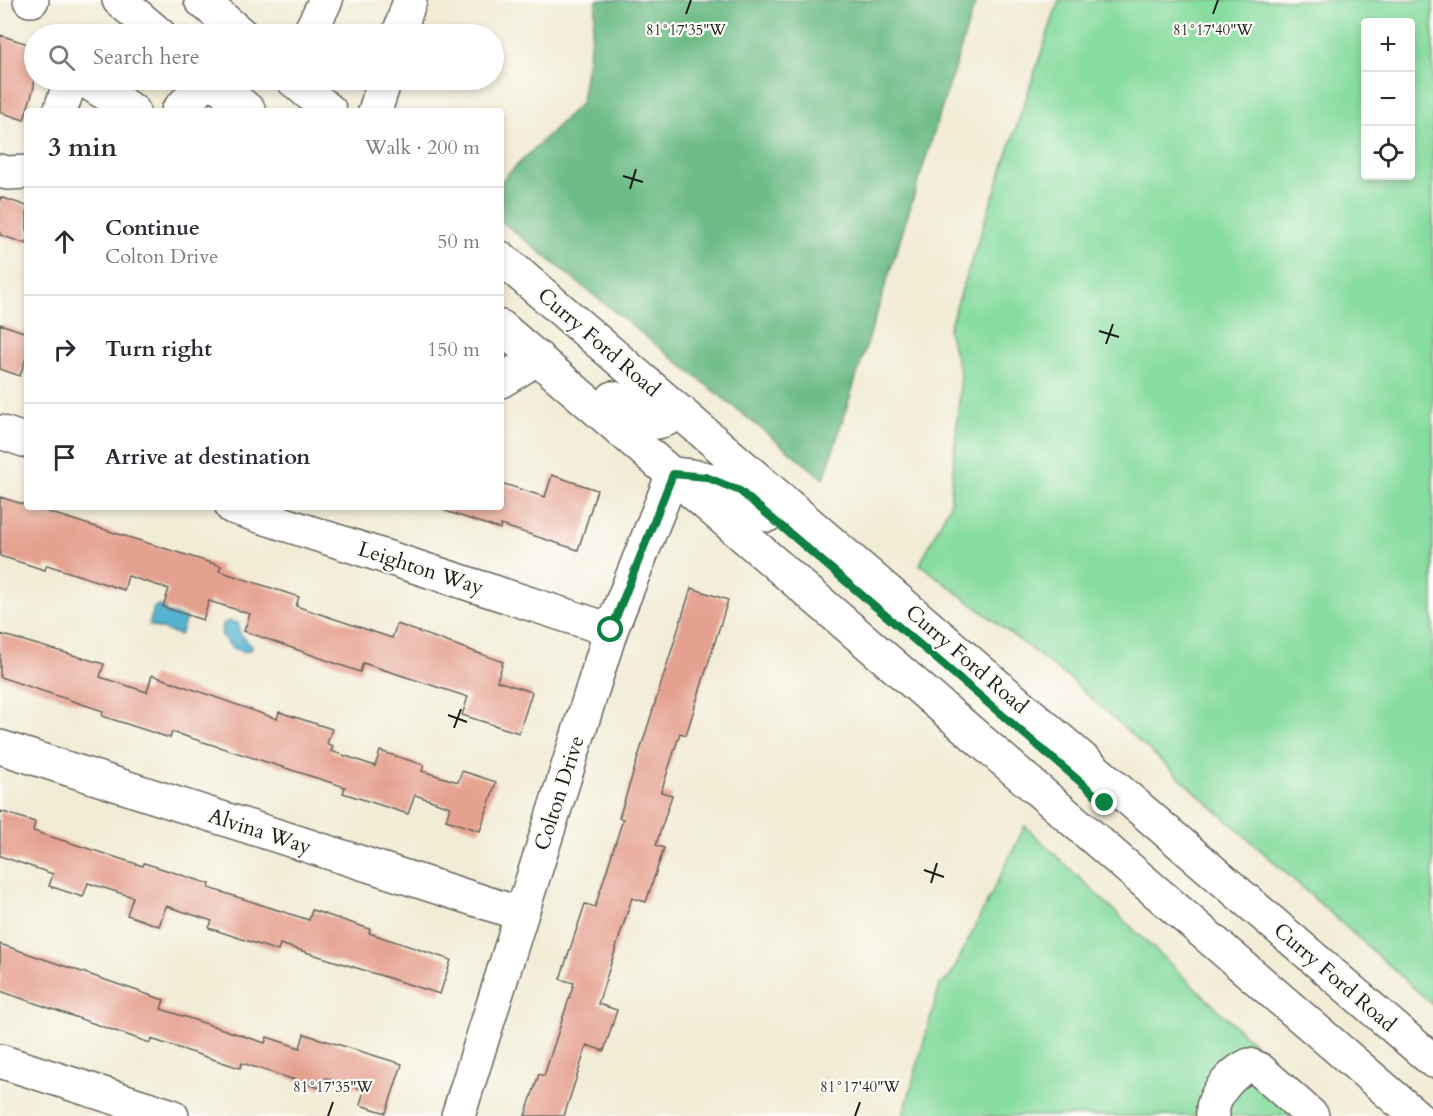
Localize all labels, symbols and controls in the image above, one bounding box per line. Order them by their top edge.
map controls [1361,18,1415,180]
button: + [1361,18,1415,72]
text: 81°17'35"W [646,20,726,40]
text: 81°17'40"W [1173,20,1253,40]
search box [24,24,504,90]
icon: search [45,41,78,74]
text: Search here [93,42,200,72]
button: − [1361,72,1415,126]
button: locate [1361,126,1415,180]
text: 3 min [48,130,117,165]
text: Walk · 200 m [365,134,480,161]
text: Continue [105,213,200,243]
icon: ahead [48,225,81,258]
text: 50 m [437,228,480,255]
text: Colton Drive [105,243,218,270]
street label: Curry Ford Road [531,281,666,404]
icon: right [48,333,81,366]
text: Turn right [105,334,212,364]
text: 150 m [427,336,480,363]
icon: arrive [48,441,81,474]
text: Arrive at destination [105,442,310,472]
street label: Leighton Way [354,535,487,602]
street label: Curry Ford Road [899,598,1034,721]
route start [597,616,623,642]
street label: Colton Drive [527,732,592,854]
route end [1091,789,1117,815]
street label: Alvina Way [205,801,315,862]
street label: Curry Ford Road [1267,916,1402,1039]
text: 81°17'35"W [293,1077,373,1097]
text: 81°17'40"W [820,1077,900,1097]

